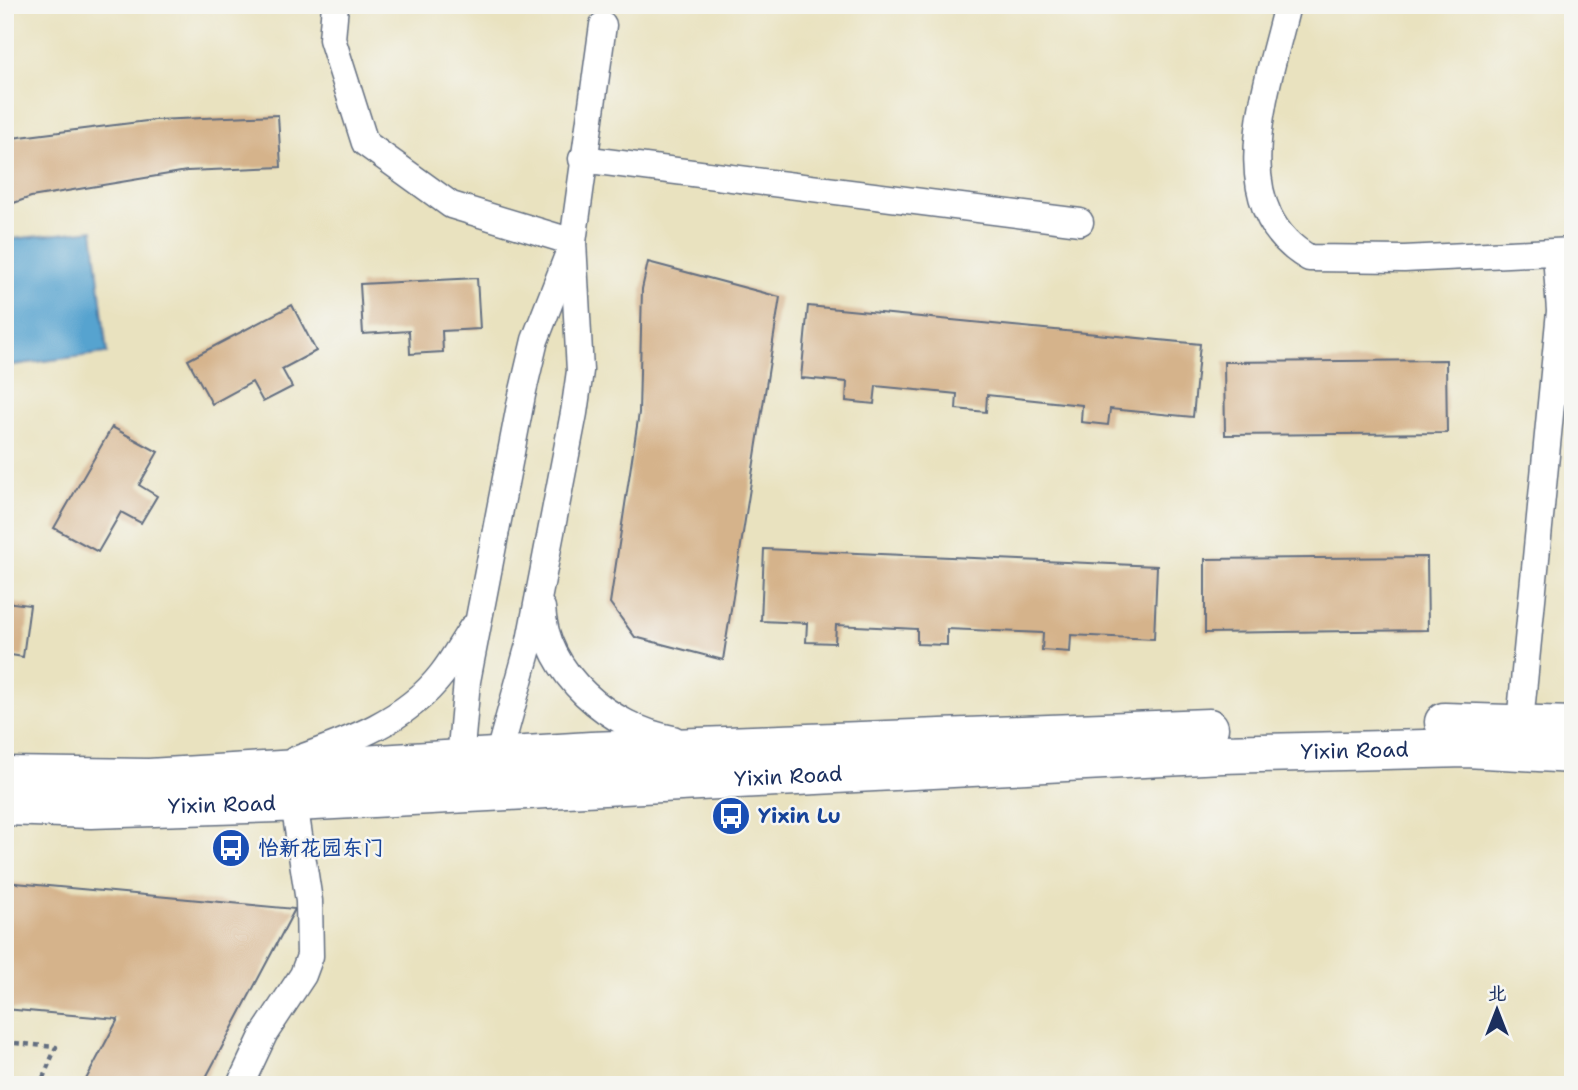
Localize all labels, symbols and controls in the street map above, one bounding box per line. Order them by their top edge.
street label: Yixin Road [1300,735,1409,766]
street label: Yixin Road [733,760,843,793]
street label: Yixin Road [167,789,276,821]
bus stop icon: Yixin Lu [710,795,752,837]
place label: Yixin Lu [758,802,841,830]
bus stop icon: 怡新花园东门 [210,827,252,869]
place label: 怡新花园东门 [258,834,384,862]
north arrow [1462,974,1532,1044]
text: 北 [1487,981,1507,1006]

